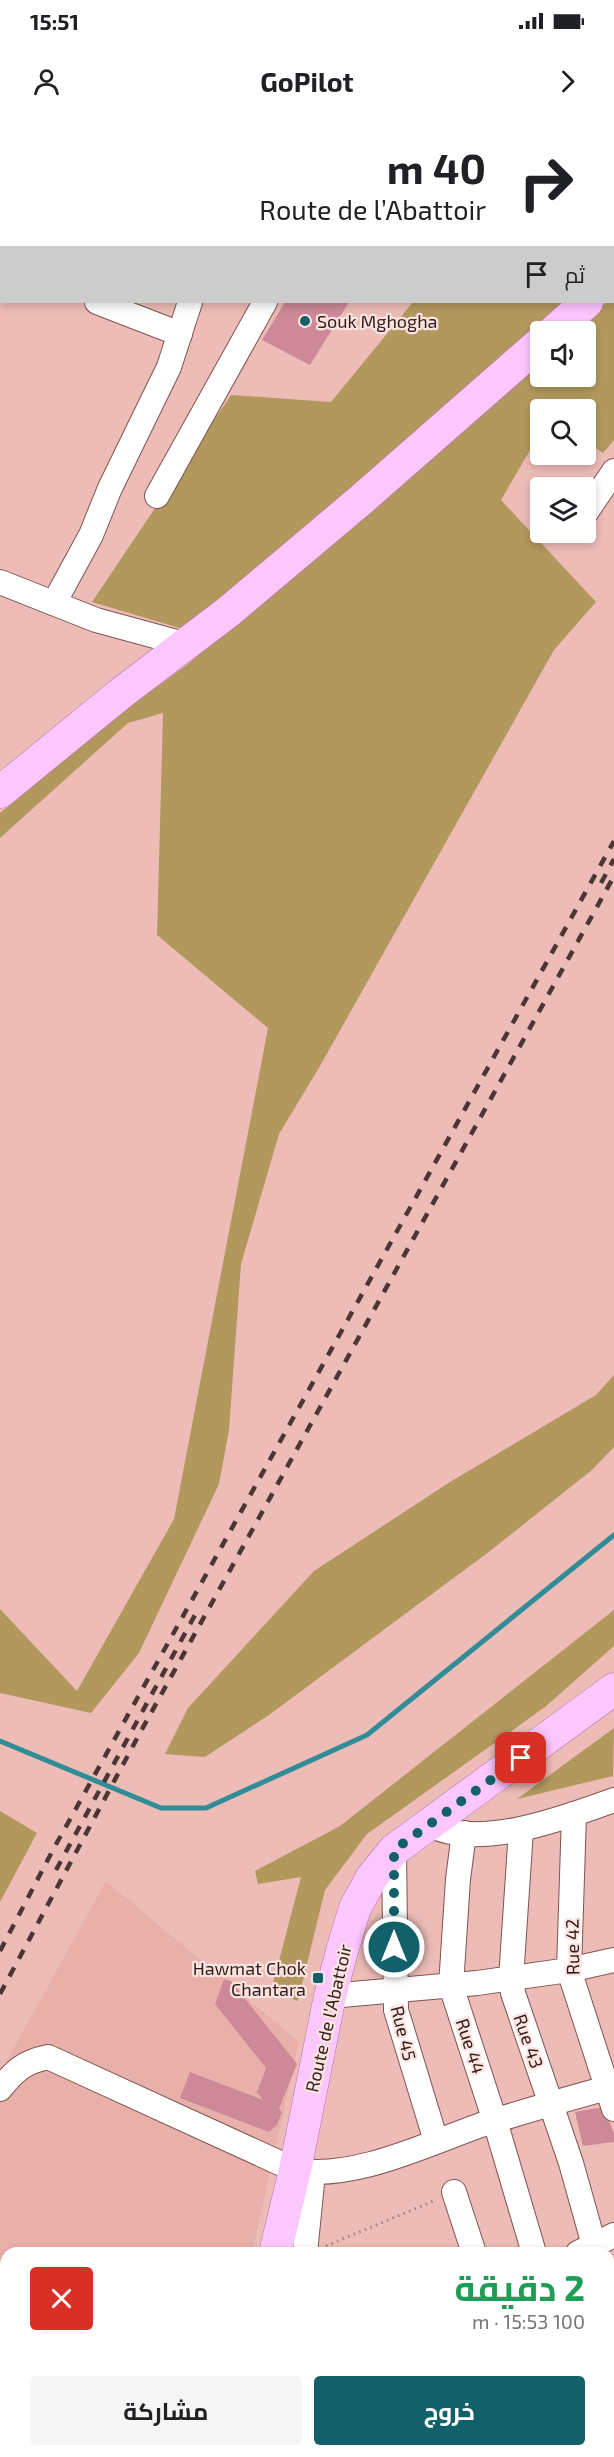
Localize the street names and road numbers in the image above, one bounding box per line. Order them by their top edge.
street label: Rue 42 [561,1919,583,1975]
street label: Route de l’Abattoir [300,1942,356,2094]
street label: Rue 45 [387,2003,421,2063]
street label: Rue 43 [509,2011,549,2071]
street label: Rue 44 [452,2015,490,2077]

